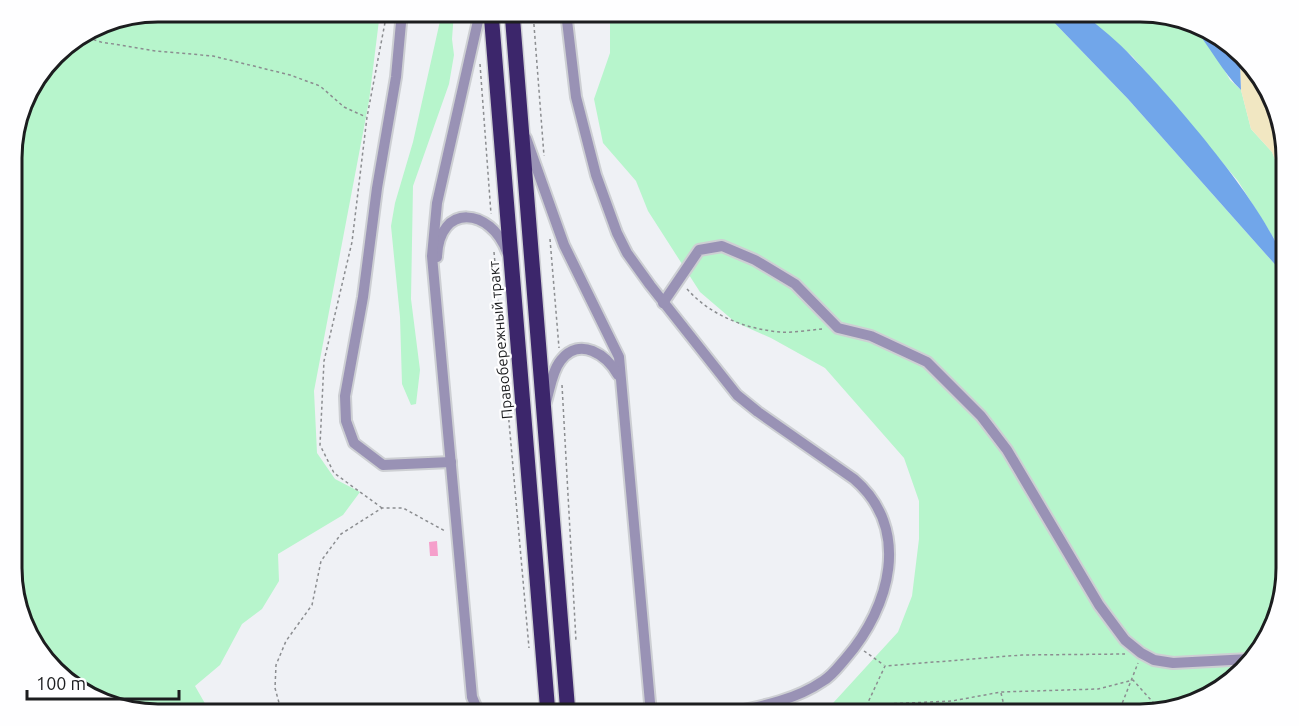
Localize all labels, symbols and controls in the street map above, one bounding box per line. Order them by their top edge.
street label: Правобережный тракт [485,260,515,420]
scale bar [27,663,178,701]
text: 100 m [36,673,86,693]

